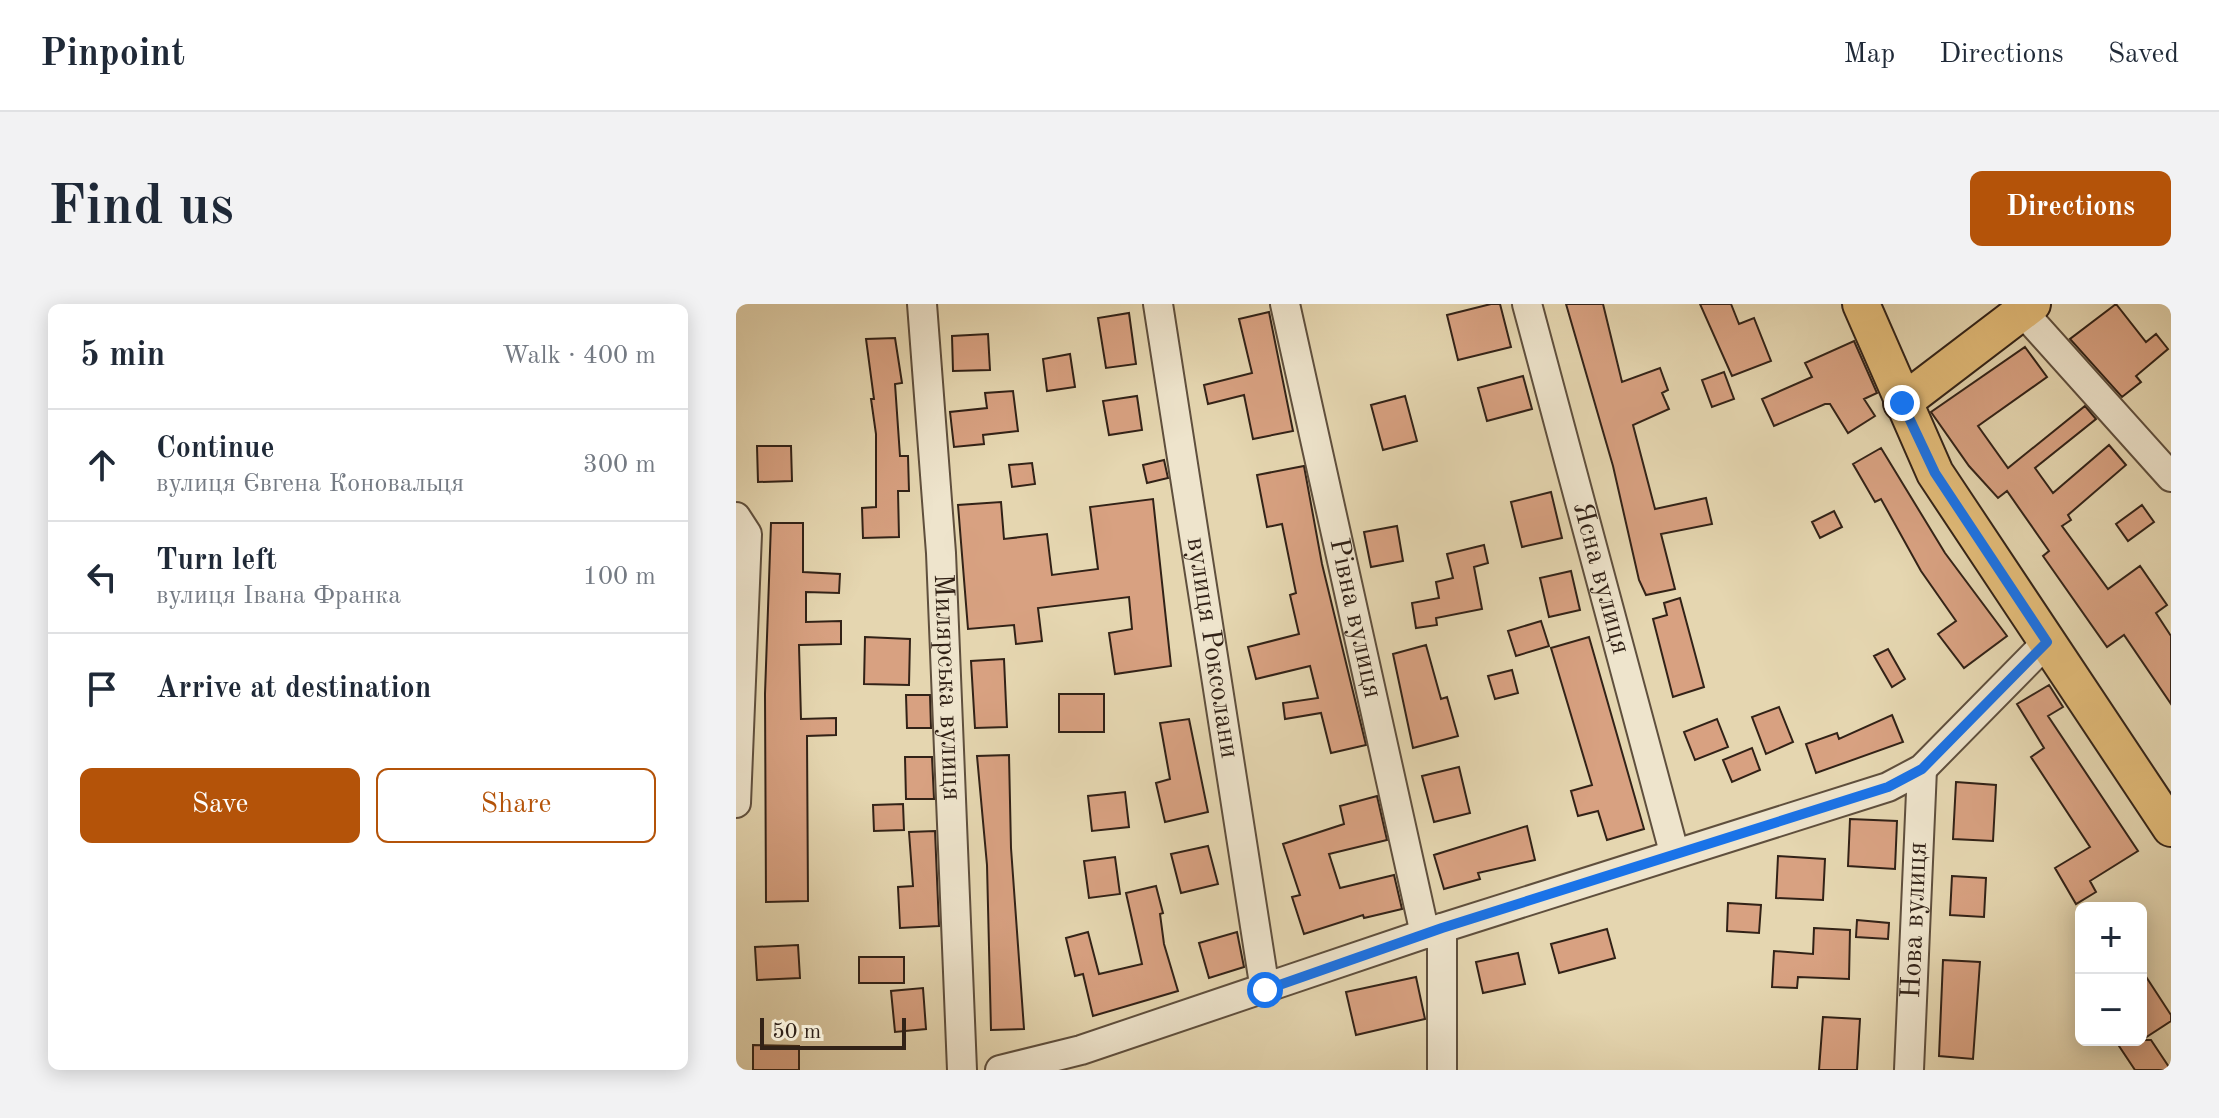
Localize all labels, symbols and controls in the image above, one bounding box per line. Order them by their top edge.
text: Pinpoint [40,36,185,74]
text: Map [1843,41,1895,69]
text: Directions [1939,41,2064,69]
text: Saved [2108,41,2179,69]
button: Directions [1970,171,2171,246]
text: Find us [48,180,234,236]
text: 5 min [80,339,165,373]
text: Walk · 400 m [502,343,656,369]
route end [1884,385,1920,421]
text: Continue [156,434,275,464]
icon: ahead [80,443,124,487]
text: 300 m [583,452,656,478]
text: вулиця Євгена Коновальця [156,471,464,497]
street label: Ясна вулиця [1567,499,1634,657]
street label: вулиця Роксолани [1181,535,1243,760]
street label: Рівна вулиця [1324,536,1386,701]
text: Turn left [156,546,277,576]
icon: left [80,555,124,599]
text: 100 m [583,564,656,590]
street label: Милярська вулиця [928,573,965,801]
text: вулиця Івана Франка [156,583,401,609]
icon: arrive [80,667,124,711]
text: Arrive at destination [156,674,431,704]
button: Save [80,768,360,843]
button: Share [376,768,656,843]
street label: Нова вулиця [1898,841,1933,999]
map controls [2075,902,2147,1046]
button: + [2075,902,2147,974]
route start [1247,972,1283,1008]
button: − [2075,974,2147,1046]
scale bar [760,1014,906,1050]
text: 50 m [772,1021,821,1043]

